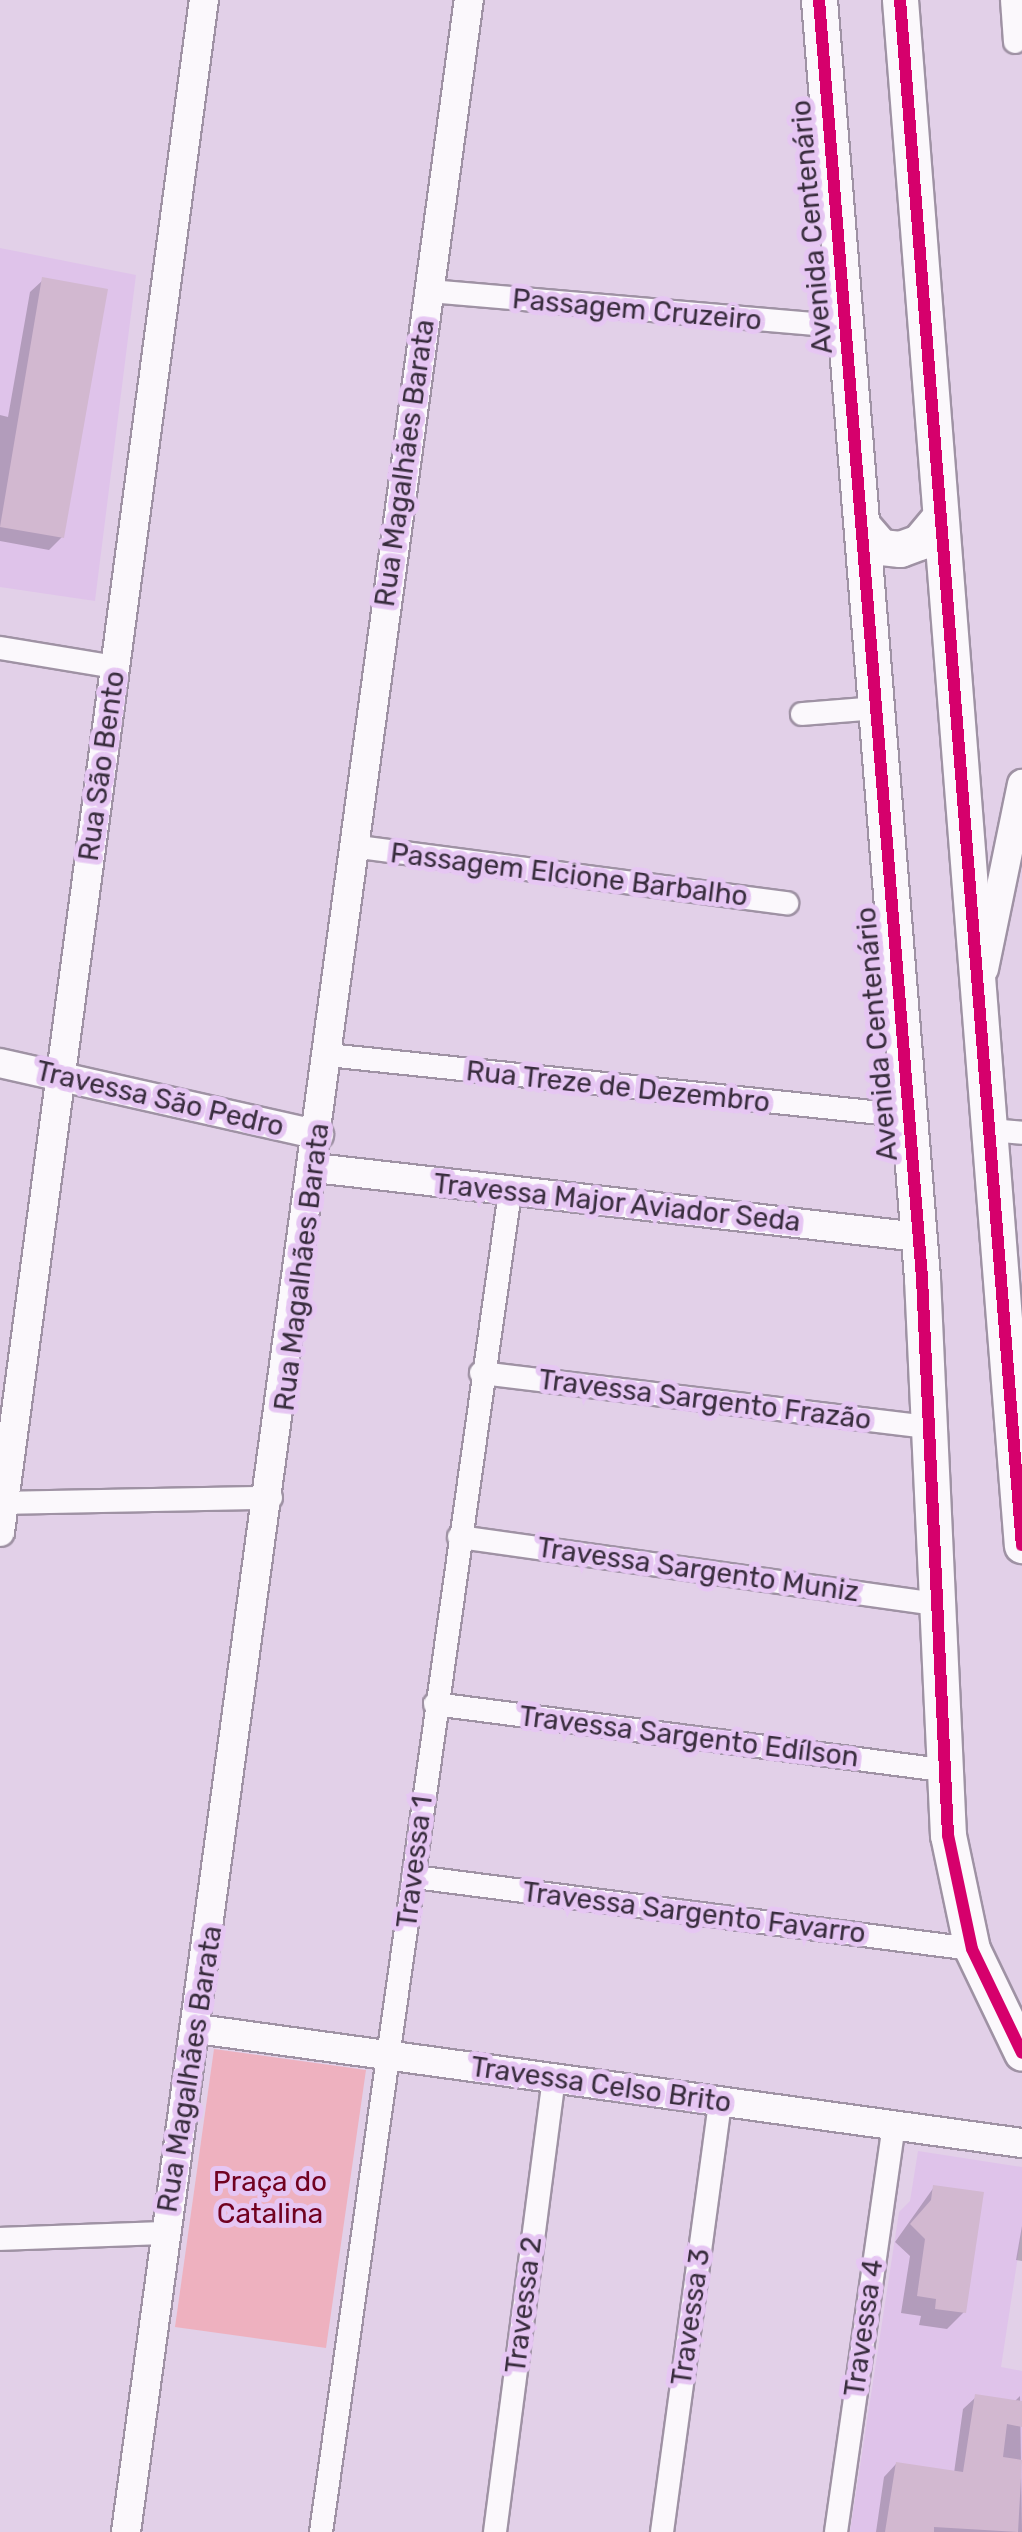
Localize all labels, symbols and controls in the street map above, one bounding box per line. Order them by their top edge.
street label: Avenida Centenário [784,99,840,355]
street label: Passagem Cruzeiro [511,282,763,338]
street label: Rua Magalhães Barata [368,317,442,609]
street label: Rua São Bento [72,669,132,863]
street label: Passagem Elcione Barbalho [388,836,750,914]
street label: Avenida Centenário [849,906,905,1162]
street label: Travessa São Pedro [33,1054,287,1144]
street label: Rua Treze de Dezembro [464,1054,772,1120]
street label: Rua Magalhães Barata [268,1121,336,1413]
street label: Travessa Major Aviador Seda [431,1167,803,1239]
street label: Travessa Sargento Frazão [537,1363,873,1437]
street label: Travessa Sargento Muniz [535,1531,861,1609]
street label: Travessa Sargento Edílson [517,1699,861,1775]
street label: Travessa 1 [390,1794,440,1930]
street label: Travessa Sargento Favarro [520,1875,868,1951]
street label: Rua Magalhães Barata [151,1923,229,2215]
street label: Travessa Celso Brito [469,2050,733,2120]
park label: Praça do Catalina [213,2165,327,2231]
street label: Travessa 2 [499,2235,549,2375]
street label: Travessa 3 [665,2246,717,2388]
street label: Travessa 4 [838,2257,890,2399]

